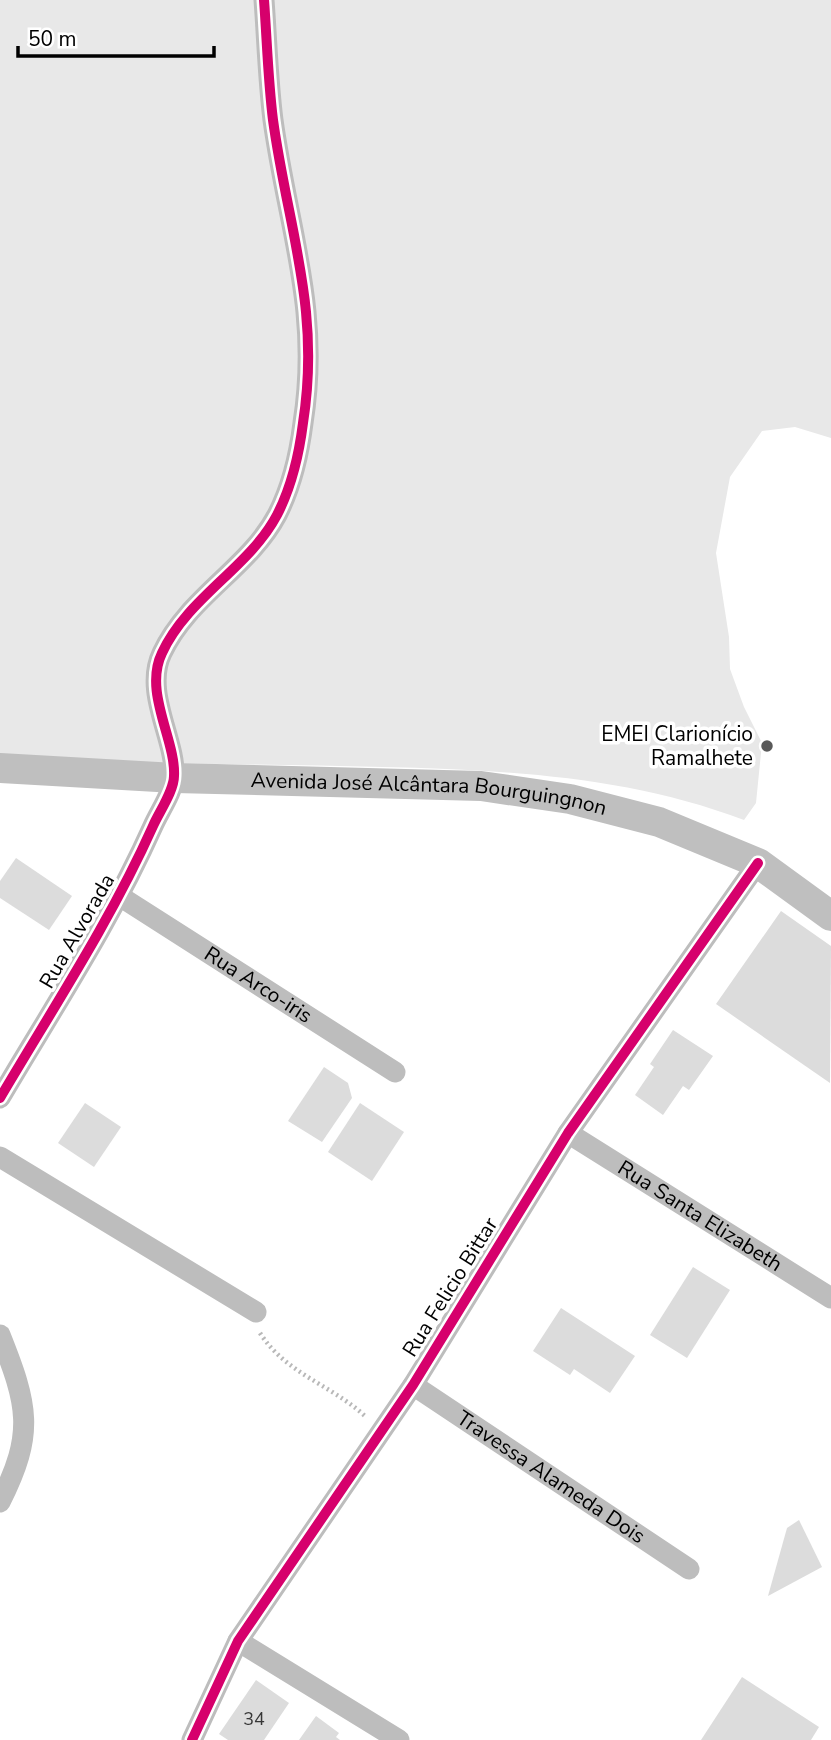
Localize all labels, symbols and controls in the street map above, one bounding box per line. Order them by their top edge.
scale bar [18,14,214,58]
text: 50 m [28,25,77,53]
place label: EMEI Clarionício Ramalhete [601,720,753,772]
marker: EMEI Clarionício Ramalhete [759,738,775,754]
street label: Avenida José Alcântara Bourguingnon [250,766,610,822]
street label: Rua Alvorada [33,869,121,993]
street label: Rua Arco-iris [199,940,318,1030]
street label: Rua Santa Elizabeth [613,1154,788,1278]
street label: Rua Felicio Bittar [396,1212,504,1362]
street label: Travessa Alameda Dois [451,1404,651,1550]
house number: 34 [243,1707,265,1731]

